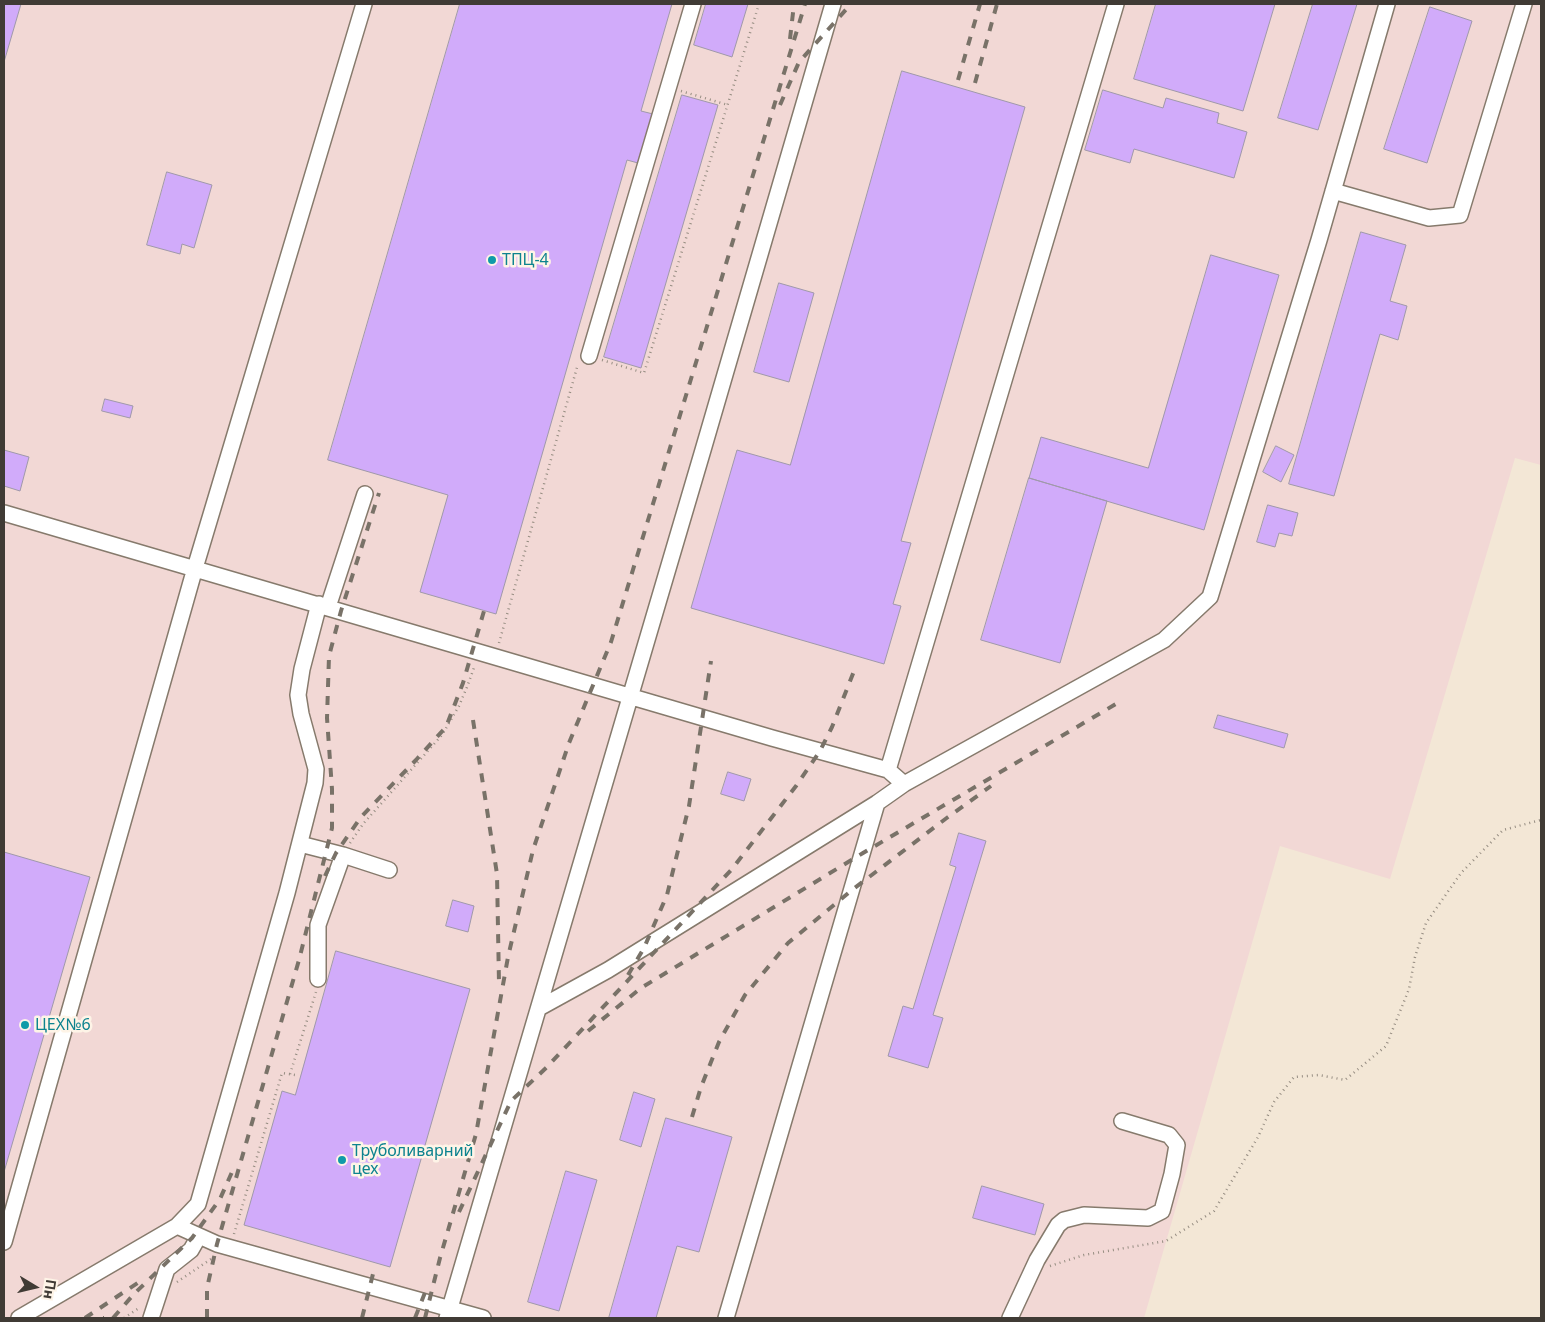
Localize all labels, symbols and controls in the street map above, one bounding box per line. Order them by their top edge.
place label: ТПЦ-4 [502,250,549,270]
marker: ТПЦ-4 [486,254,498,266]
place label: ЦЕХ№6 [35,1015,91,1035]
marker: ЦЕХ№6 [19,1019,31,1031]
place label: Труболиварний цех [352,1141,474,1179]
marker: Труболиварний цех [336,1154,348,1166]
north arrow [10,1262,60,1312]
text: Пн [39,1278,61,1301]

